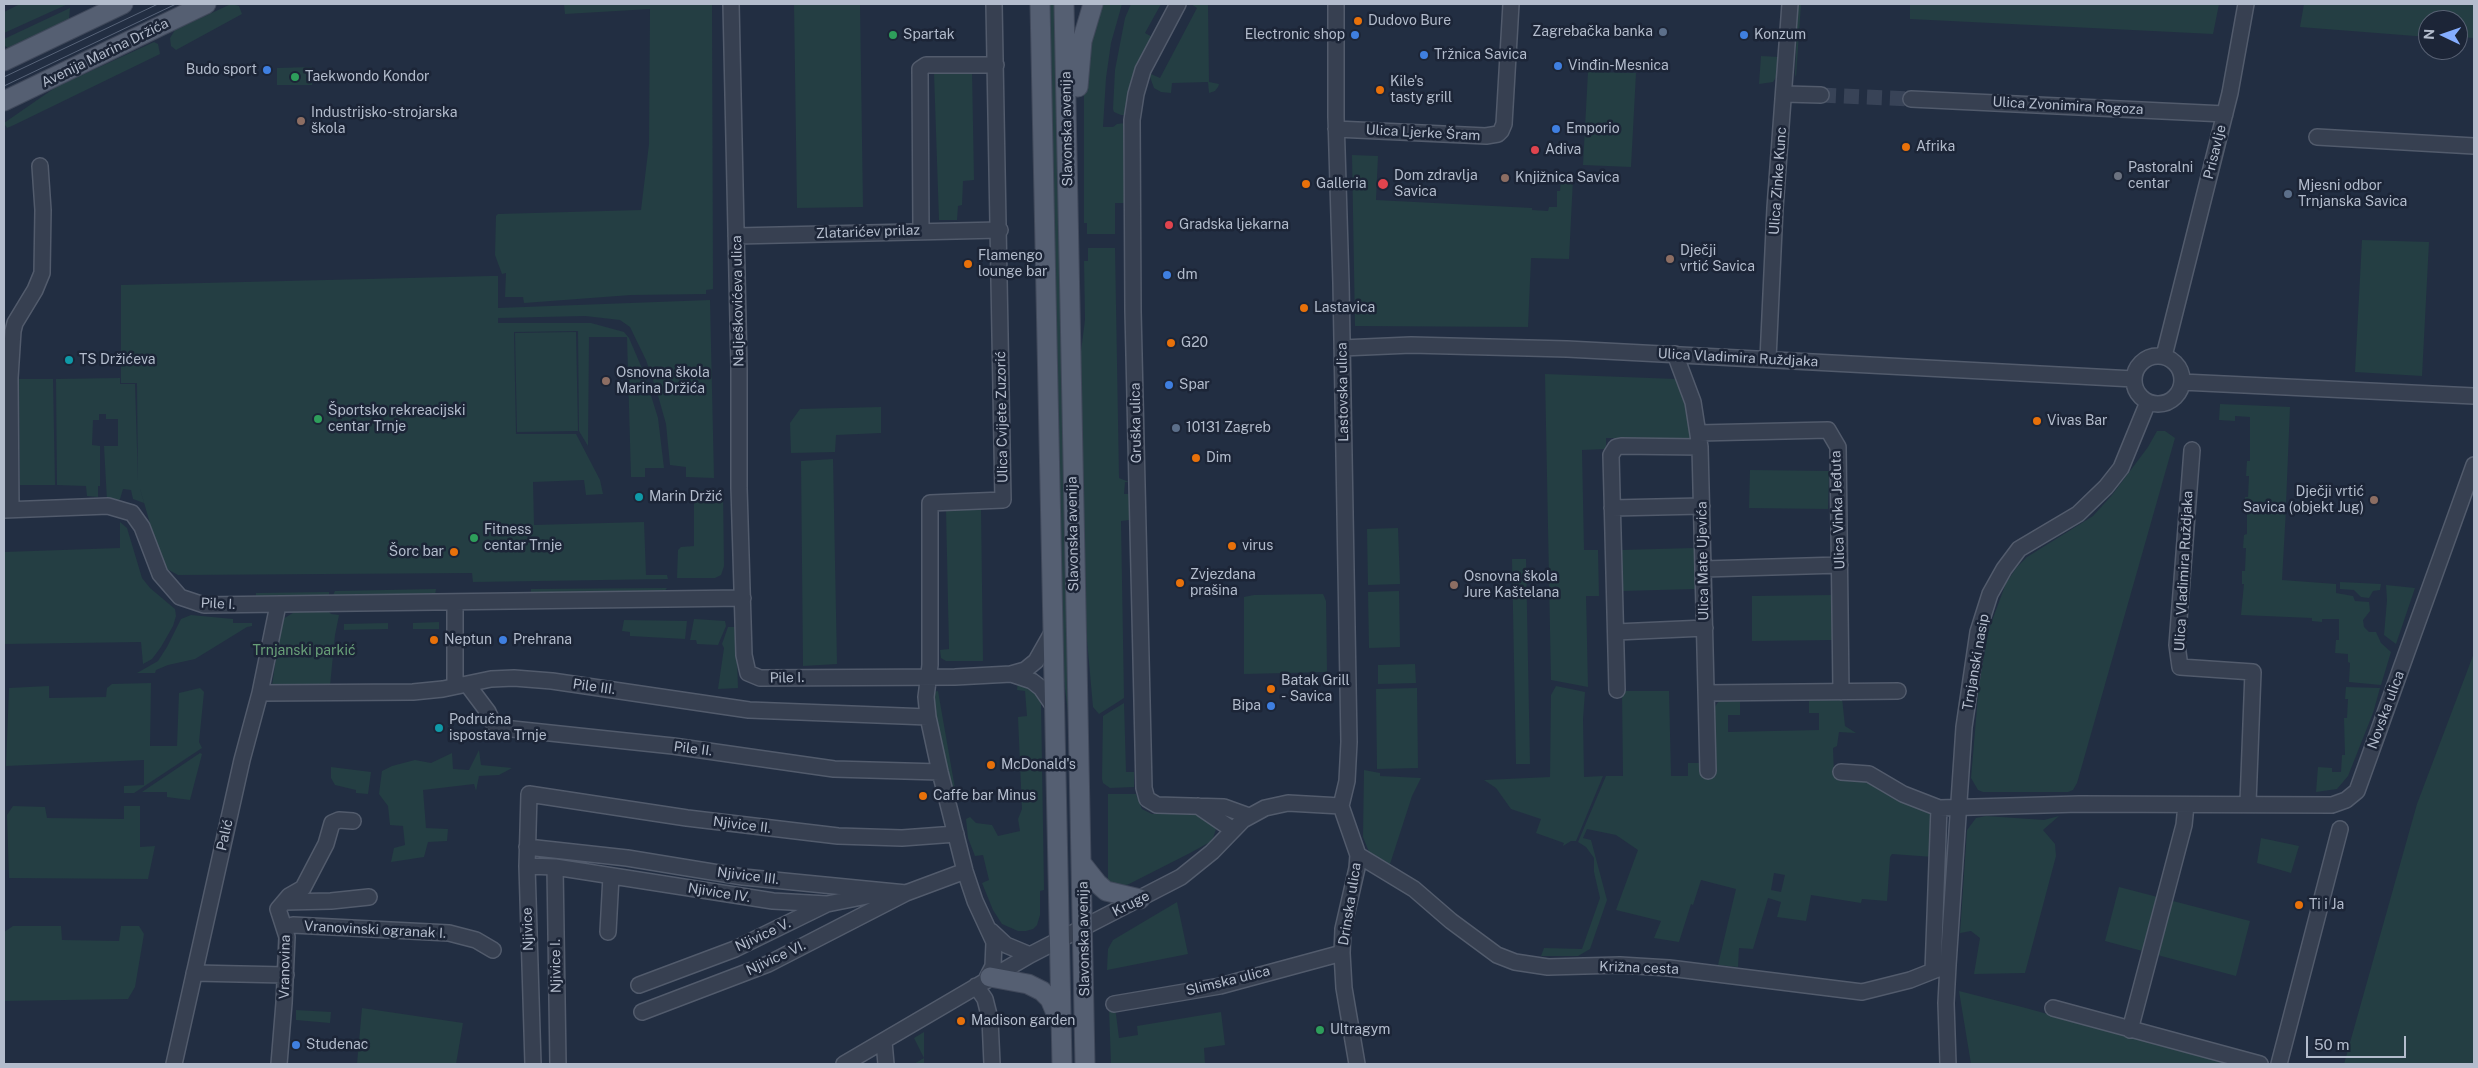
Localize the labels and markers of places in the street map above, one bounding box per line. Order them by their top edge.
place label: Dudovo Bure [1368,13,1451,29]
marker: Dudovo Bure [1352,15,1364,27]
place label: Zagrebačka banka [1532,24,1653,40]
marker: Zagrebačka banka [1657,26,1669,38]
place label: Spartak [903,27,955,43]
place label: Electronic shop [1245,27,1345,43]
place label: Konzum [1754,27,1806,43]
marker: Spartak [887,29,899,41]
marker: Electronic shop [1349,29,1361,41]
marker: Konzum [1738,29,1750,41]
place label: Tržnica Savica [1434,47,1527,63]
marker: Tržnica Savica [1418,49,1430,61]
place label: Vinđin-Mesnica [1568,58,1669,74]
marker: Vinđin-Mesnica [1552,60,1564,72]
place label: Budo sport [186,62,257,78]
marker: Budo sport [261,64,273,76]
place label: Taekwondo Kondor [305,69,430,85]
marker: Taekwondo Kondor [289,71,301,83]
place label: Kile's tasty grill [1390,74,1452,106]
marker: Kile's tasty grill [1374,84,1386,96]
place label: Industrijsko-strojarska škola [311,105,458,138]
marker: Industrijsko-strojarska škola [295,115,307,127]
place label: Emporio [1566,121,1620,137]
marker: Emporio [1550,123,1562,135]
place label: Afrika [1916,139,1955,155]
marker: Afrika [1900,141,1912,153]
place label: Adiva [1545,142,1581,158]
marker: Adiva [1529,144,1541,156]
place label: Pastoralni centar [2128,160,2193,192]
place label: Dom zdravlja Savica [1394,168,1478,200]
place label: Knjižnica Savica [1515,170,1619,186]
marker: Pastoralni centar [2112,170,2124,182]
marker: Knjižnica Savica [1499,172,1511,184]
place label: Galleria [1316,176,1367,192]
marker: Dom zdravlja Savica [1376,177,1390,191]
marker: Galleria [1300,178,1312,190]
place label: Mjesni odbor Trnjanska Savica [2298,178,2407,210]
marker: Mjesni odbor Trnjanska Savica [2282,188,2294,200]
place label: Gradska ljekarna [1179,217,1289,233]
marker: Gradska ljekarna [1163,219,1175,231]
place label: Dječji vrtić Savica [1680,243,1755,276]
place label: Flamengo lounge bar [978,248,1047,280]
marker: Dječji vrtić Savica [1664,253,1676,265]
marker: Flamengo lounge bar [962,258,974,270]
place label: dm [1177,267,1198,283]
marker: dm [1161,269,1173,281]
place label: Lastavica [1314,300,1375,316]
marker: Lastavica [1298,302,1310,314]
place label: G20 [1181,335,1208,351]
marker: G20 [1165,337,1177,349]
place label: TS Držićeva [79,352,156,368]
marker: TS Držićeva [63,354,75,366]
place label: Osnovna škola Marina Držića [616,365,710,398]
marker: Osnovna škola Marina Držića [600,375,612,387]
place label: Spar [1179,377,1210,393]
marker: Spar [1163,379,1175,391]
place label: Športsko rekreacijski centar Trnje [328,403,465,436]
marker: Športsko rekreacijski centar Trnje [312,413,324,425]
place label: Vivas Bar [2047,413,2108,429]
marker: Vivas Bar [2031,415,2043,427]
place label: 10131 Zagreb [1186,420,1271,436]
marker: 10131 Zagreb [1170,422,1182,434]
place label: Dim [1206,450,1231,466]
marker: Dim [1190,452,1202,464]
place label: Dječji vrtić Savica (objekt Jug) [2243,484,2364,516]
place label: Marin Držić [649,489,723,505]
marker: Marin Držić [633,491,645,503]
marker: Dječji vrtić Savica (objekt Jug) [2368,494,2380,506]
place label: Fitness centar Trnje [484,522,562,554]
marker: Fitness centar Trnje [468,532,480,544]
place label: virus [1242,538,1273,554]
marker: virus [1226,540,1238,552]
place label: Šorc bar [389,544,444,560]
marker: Šorc bar [448,546,460,558]
place label: Zvjezdana prašina [1190,567,1256,600]
place label: Osnovna škola Jure Kaštelana [1464,569,1559,602]
marker: Zvjezdana prašina [1174,577,1186,589]
marker: Osnovna škola Jure Kaštelana [1448,579,1460,591]
place label: Neptun [444,632,492,648]
place label: Prehrana [513,632,572,648]
marker: Neptun [428,634,440,646]
marker: Prehrana [497,634,509,646]
place label: Batak Grill - Savica [1281,673,1350,706]
marker: Batak Grill - Savica [1265,683,1277,695]
place label: Bipa [1232,698,1261,714]
marker: Bipa [1265,700,1277,712]
place label: Područna ispostava Trnje [449,712,547,744]
marker: Područna ispostava Trnje [433,722,445,734]
place label: McDonald's [1001,757,1076,773]
marker: McDonald's [985,759,997,771]
place label: Caffe bar Minus [933,788,1036,804]
marker: Caffe bar Minus [917,790,929,802]
place label: Ti i Ja [2309,897,2344,913]
marker: Ti i Ja [2293,899,2305,911]
place label: Madison garden [971,1013,1075,1029]
marker: Madison garden [955,1015,967,1027]
place label: Ultragym [1330,1022,1390,1038]
marker: Ultragym [1314,1024,1326,1036]
place label: Studenac [306,1037,368,1053]
marker: Studenac [290,1039,302,1051]

